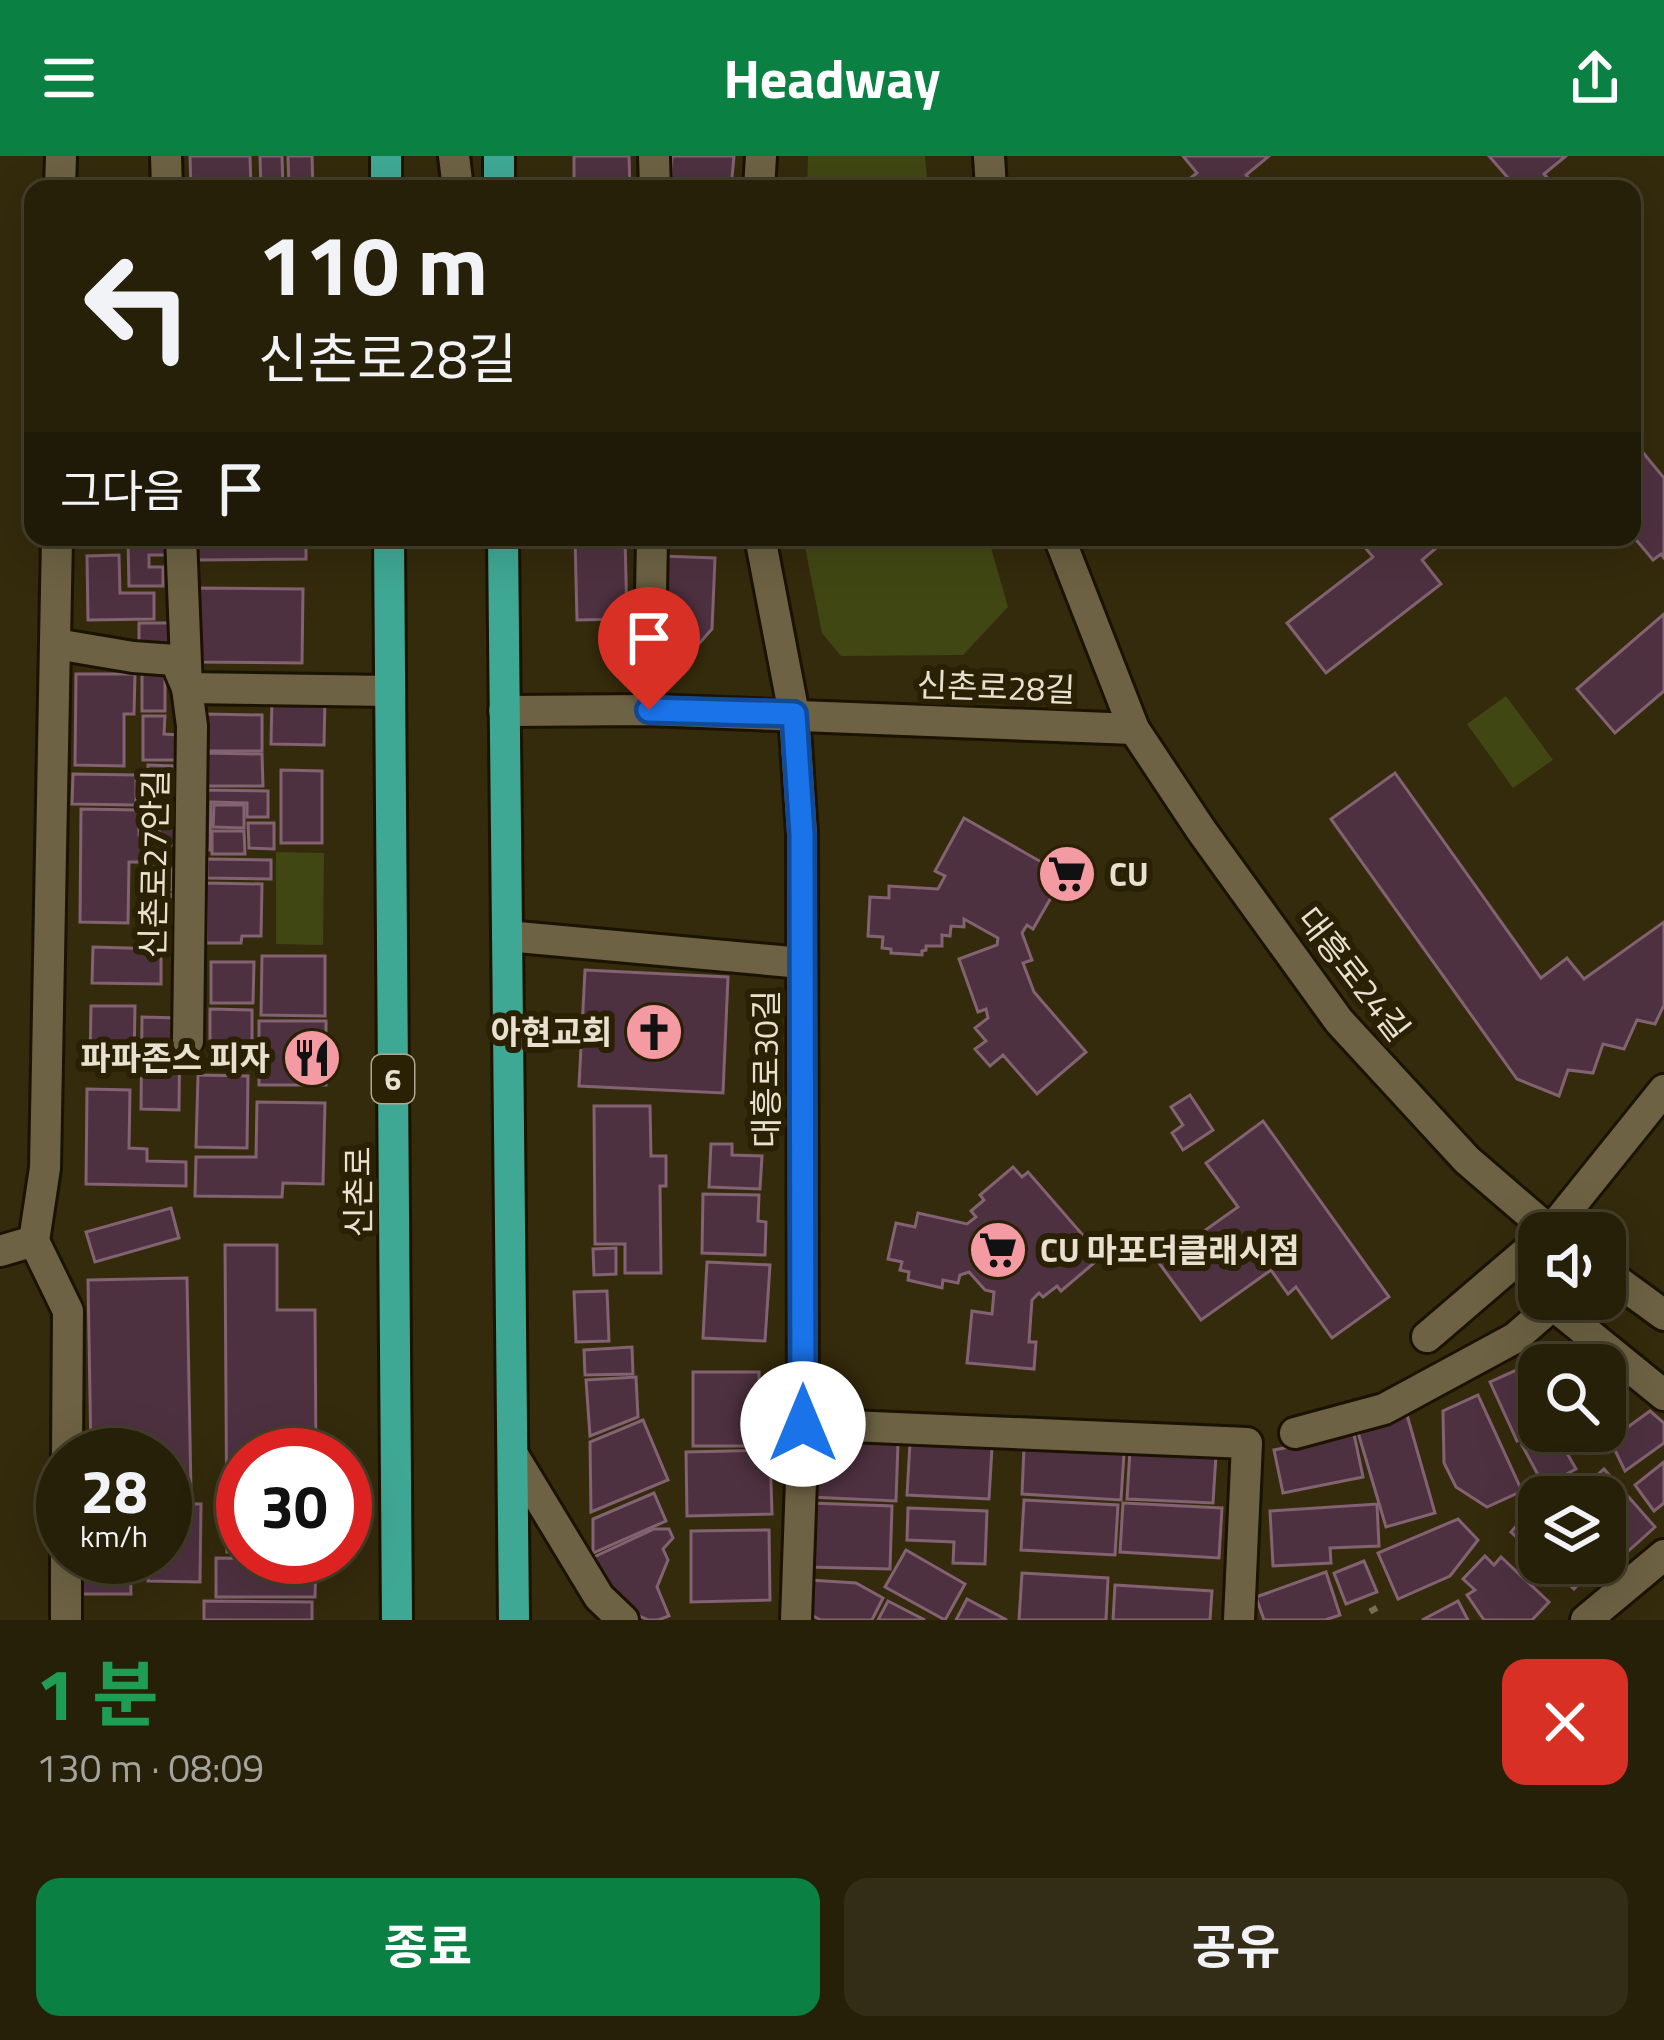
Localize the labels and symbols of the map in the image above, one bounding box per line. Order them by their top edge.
pin [598,587,700,710]
street label: 신촌로28길 [916,659,1076,715]
street label: 신촌로27안길 [127,769,181,959]
supermarket icon: CU [1036,843,1098,905]
place label: CU [1109,849,1149,899]
street label: 대흥로24길 [1286,896,1422,1052]
street label: 대흥로30길 [741,990,791,1148]
church icon: 아현교회 [623,1001,685,1063]
place label: 아현교회 [491,1007,612,1057]
restaurant icon: 파파존스 피자 [281,1027,343,1089]
place label: 파파존스 피자 [81,1033,270,1083]
road number: 6 [372,1055,414,1103]
street label: 신촌로 [333,1146,383,1238]
supermarket icon: CU 마포더클래시점 [967,1219,1029,1281]
place label: CU 마포더클래시점 [1040,1225,1299,1275]
position arrow [740,1361,866,1487]
speed limit sign: 30 [216,1428,372,1584]

